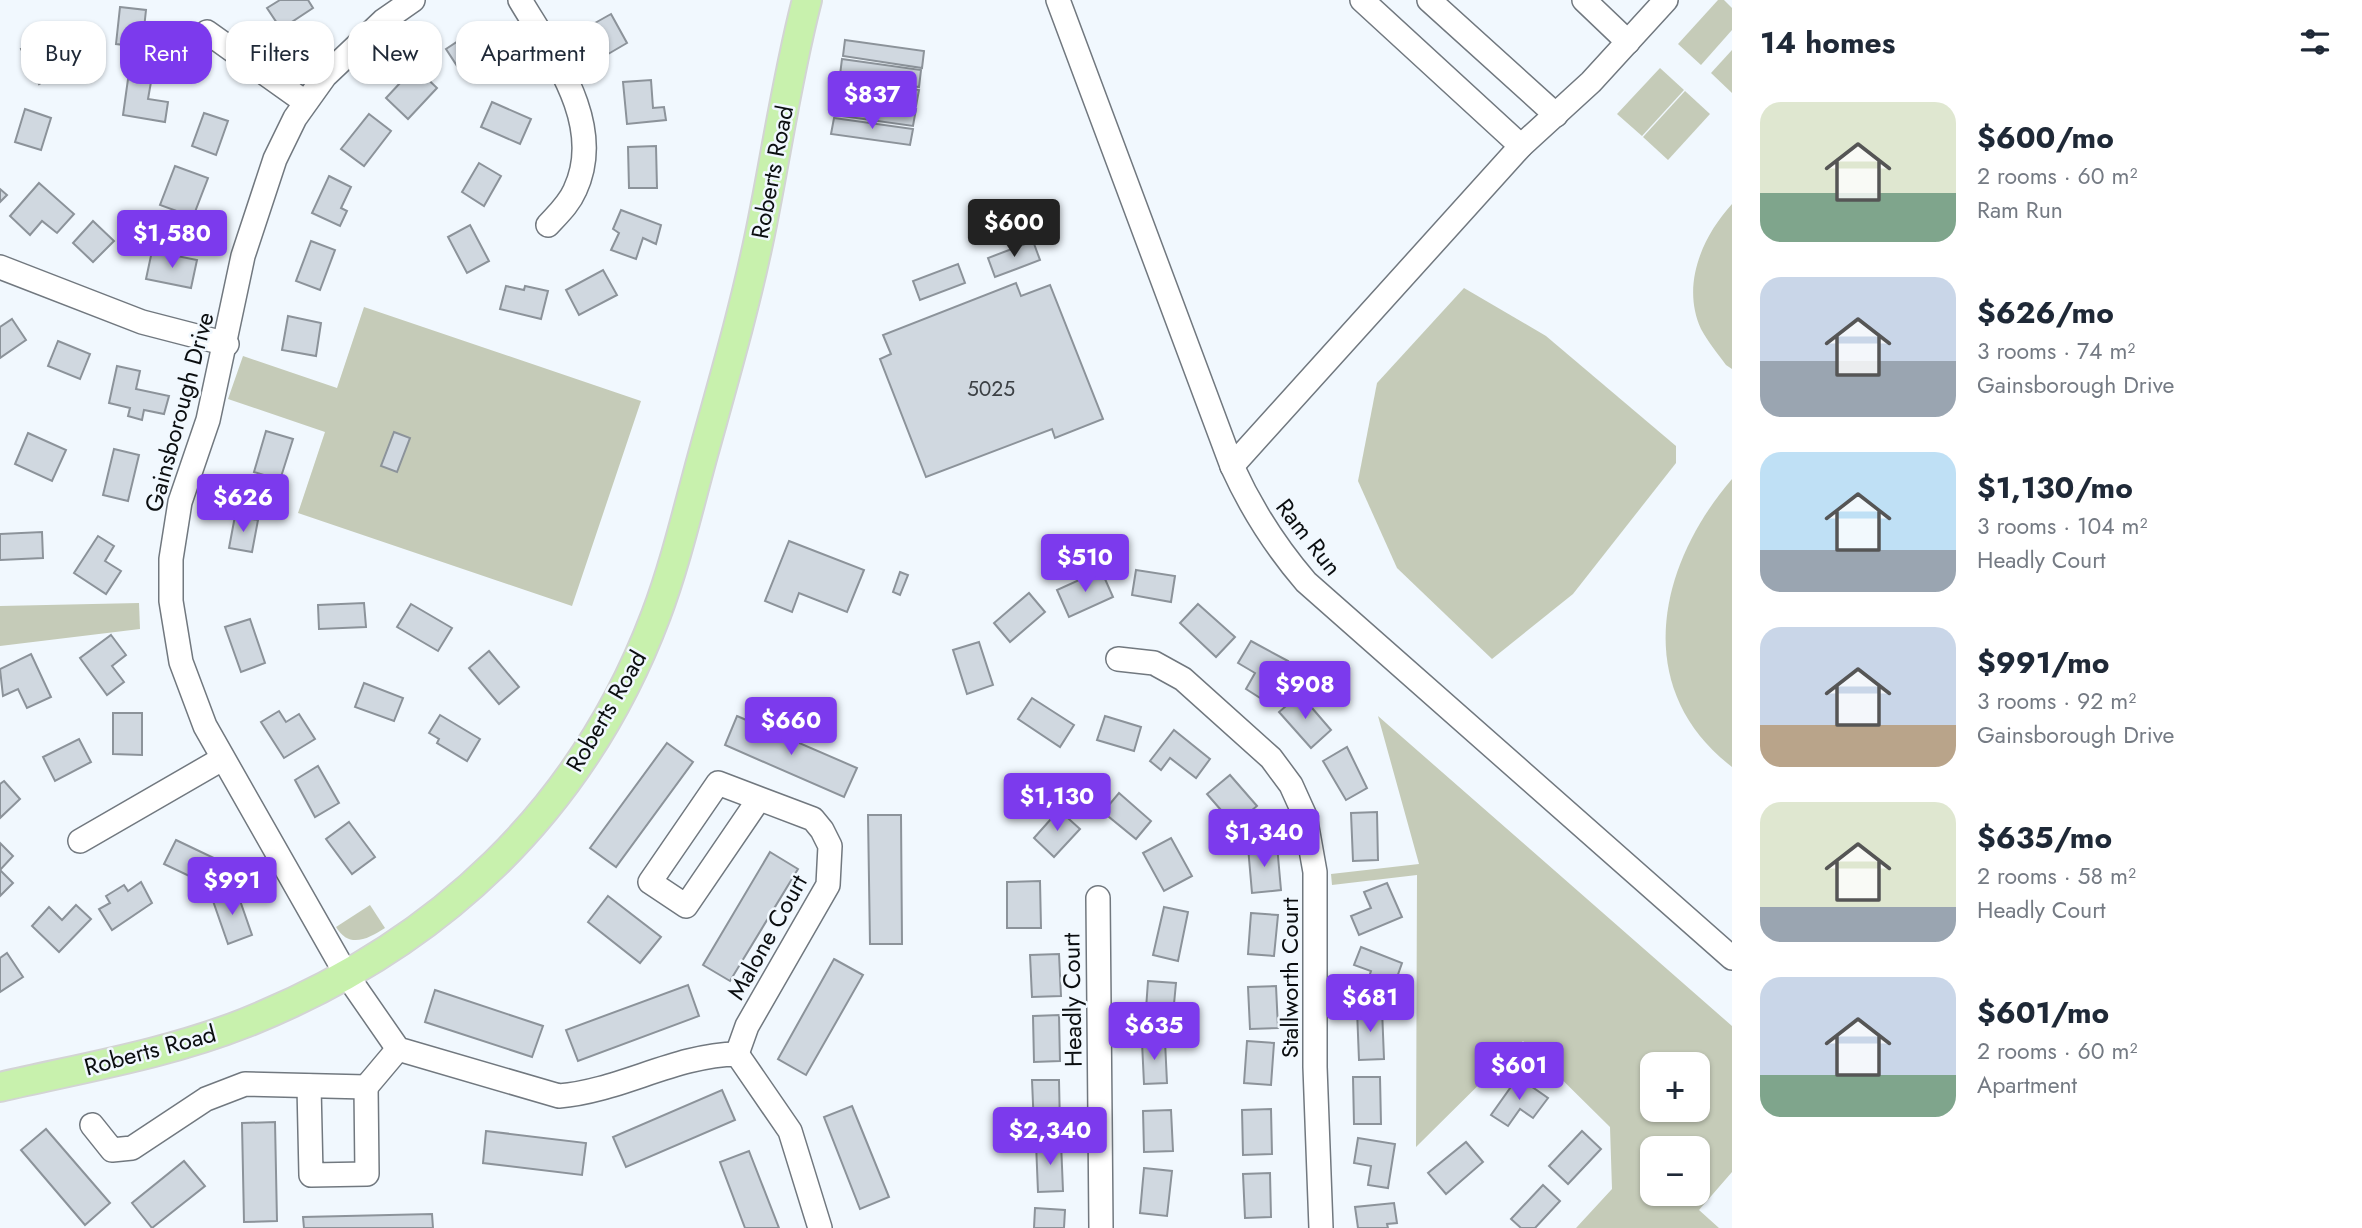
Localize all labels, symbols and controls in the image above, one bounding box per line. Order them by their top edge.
chip: Buy [21,21,106,84]
chip: Rent [120,21,212,84]
chip: Filters [226,21,334,84]
chip: New [348,21,442,84]
chip: Apartment [456,21,609,84]
text: 14 homes [1760,21,1895,64]
icon: filters [2296,23,2334,61]
pin: $837 [831,72,913,131]
text: $837 [844,77,900,111]
street label: Roberts Road [742,102,802,242]
text: $600/mo [1977,116,2114,159]
icon: home [1816,130,1900,214]
text: 2 rooms · 60 m² [1977,159,2137,193]
text: Ram Run [1977,193,2063,227]
pin: $600 [973,200,1055,259]
text: $600 [984,205,1044,239]
pin: $1,580 [115,210,229,270]
text: $1,580 [133,216,211,250]
text: $626/mo [1977,291,2114,334]
icon: home [1816,305,1900,389]
street label: Gainsborough Drive [135,308,223,516]
text: 3 rooms · 74 m² [1977,334,2135,368]
text: Gainsborough Drive [1977,368,2174,402]
house number: 5025 [967,374,1015,404]
text: $1,130/mo [1977,466,2133,509]
pin: $626 [202,475,284,534]
text: $626 [213,480,273,514]
icon: home [1816,480,1900,564]
street label: Ram Run [1268,491,1350,583]
text: 3 rooms · 104 m² [1977,509,2147,543]
pin: $510 [1044,534,1126,594]
text: $510 [1057,540,1113,574]
text: Headly Court [1977,543,2106,577]
text: $991/mo [1977,641,2110,684]
street label: Roberts Road [557,644,655,778]
icon: home [1816,655,1900,739]
pin: $908 [1264,662,1346,721]
text: $908 [1275,667,1335,701]
text: 3 rooms · 92 m² [1977,684,2136,718]
pin: $660 [750,698,832,757]
text: $660 [761,703,821,737]
text: Gainsborough Drive [1977,718,2174,752]
pin: $1,130 [1000,774,1114,833]
text: $1,130 [1020,779,1094,813]
pin: $1,340 [1207,810,1321,869]
text: $1,340 [1224,815,1304,849]
text: $635/mo [1977,816,2112,859]
icon: home [1816,830,1900,914]
pin: $991 [191,858,273,917]
text: 2 rooms · 58 m² [1977,859,2136,893]
text: $991 [204,863,260,897]
street label: Malone Court [718,868,816,1006]
text: Headly Court [1977,893,2106,927]
street label: Stallworth Court [1272,898,1307,1058]
street label: Headly Court [1053,932,1091,1067]
pin: $681 [1329,974,1411,1034]
text: $681 [1342,980,1398,1014]
text: $601/mo [1977,991,2109,1034]
pin: $635 [1113,1002,1195,1062]
icon: home [1816,1005,1900,1089]
text: $635 [1125,1008,1183,1042]
street label: Roberts Road [80,1016,220,1084]
text: 2 rooms · 60 m² [1977,1034,2137,1068]
pin: $601 [1478,1042,1560,1102]
text: $601 [1491,1048,1547,1082]
map controls [1640,1052,1710,1206]
button: + [1640,1052,1710,1122]
text: Apartment [1977,1068,2077,1102]
pin: $2,340 [993,1108,1107,1167]
text: $2,340 [1009,1113,1091,1147]
button: − [1640,1136,1710,1206]

